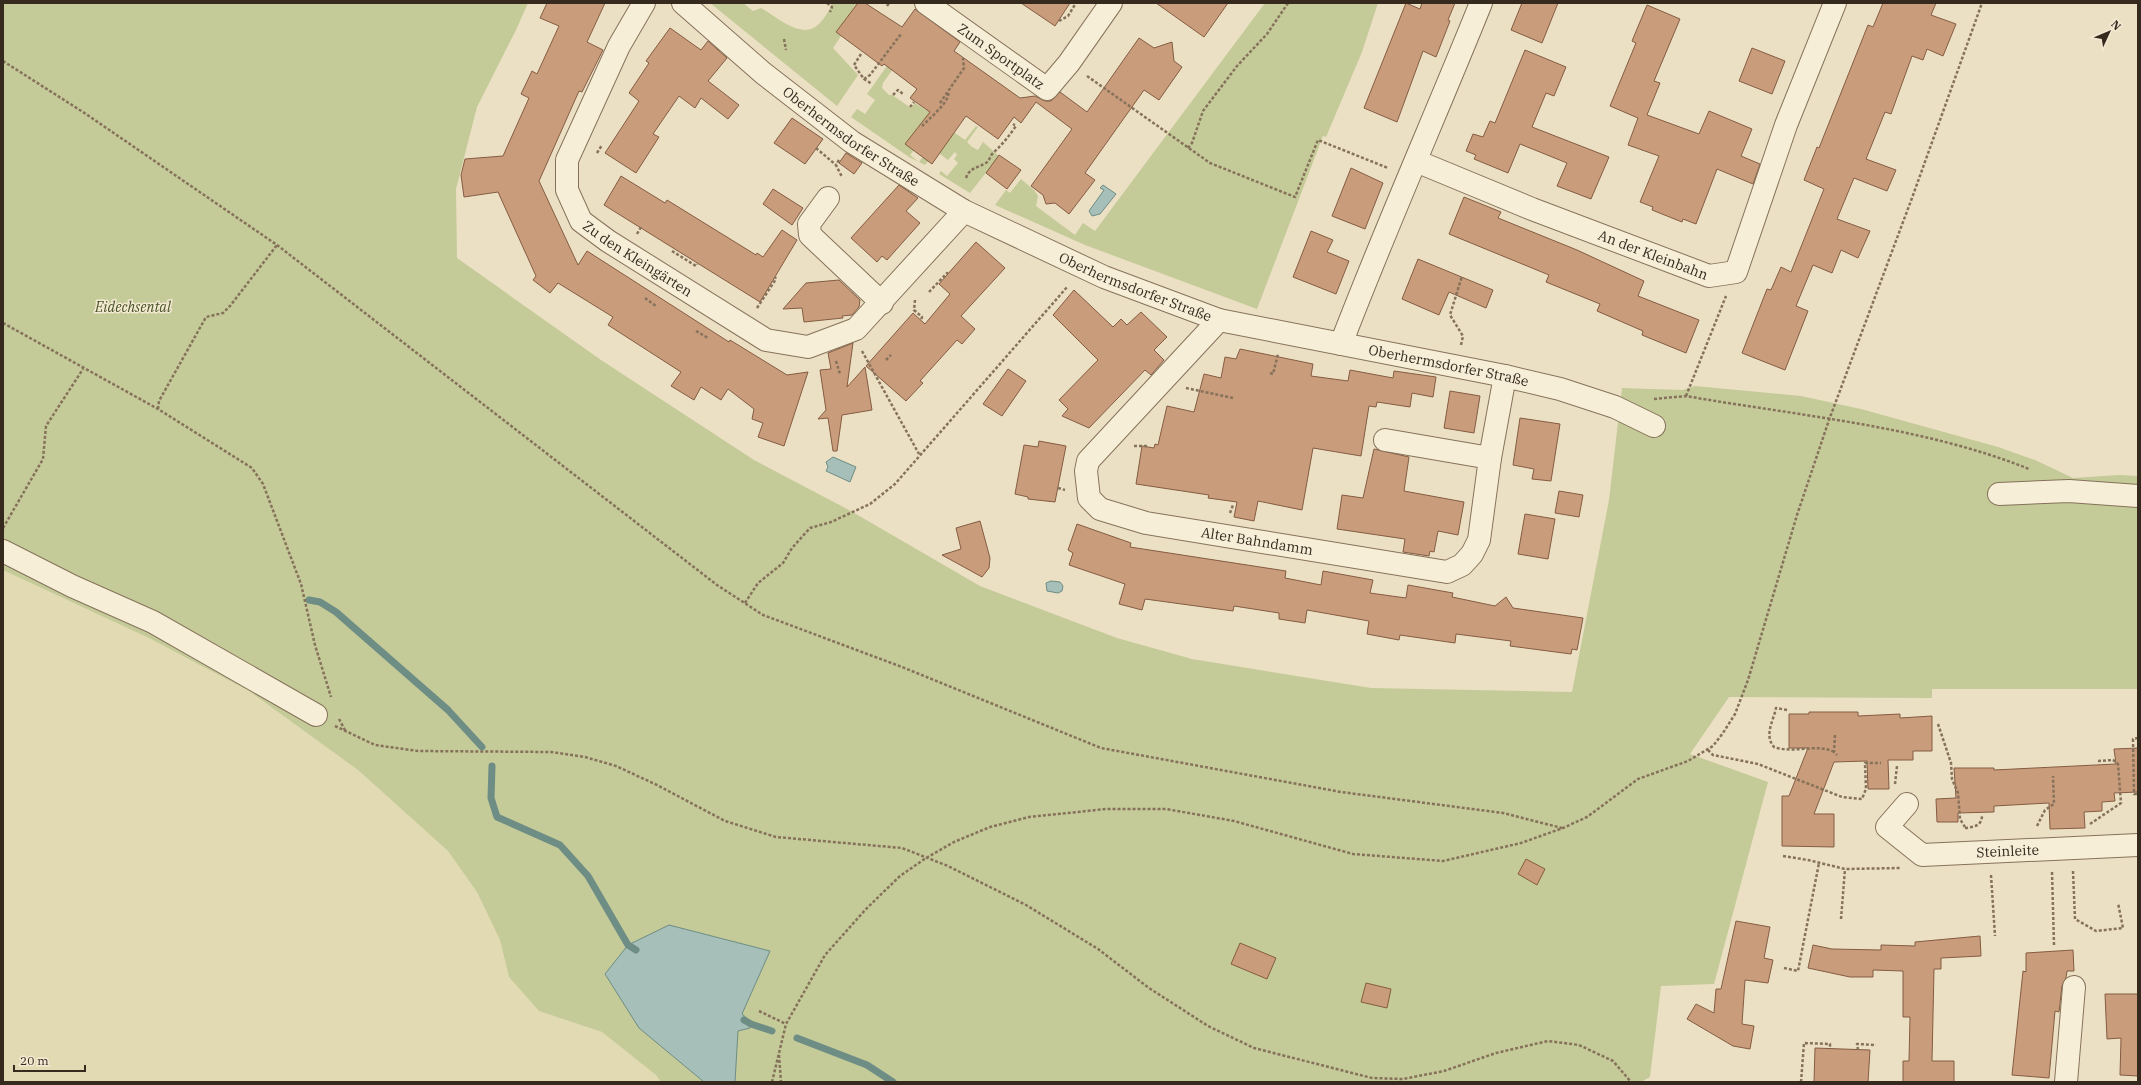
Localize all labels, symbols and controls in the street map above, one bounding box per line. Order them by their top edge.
north arrow [2089,12,2129,52]
text: N [2108,17,2124,33]
street label: Zum Sportplatz [954,19,1048,93]
street label: Oberhermsdorfer Straße [779,83,923,190]
street label: Zu den Kleingärten [579,216,696,301]
street label: An der Kleinbahn [1596,226,1711,284]
street label: Oberhermsdorfer Straße [1056,248,1214,325]
park label: Eidechsental [94,298,172,316]
street label: Oberhermsdorfer Straße [1367,340,1530,390]
street label: Alter Bahndamm [1200,523,1314,559]
street label: Steinleite [1976,841,2039,861]
scale bar [14,1047,85,1073]
text: 20 m [20,1053,49,1068]

